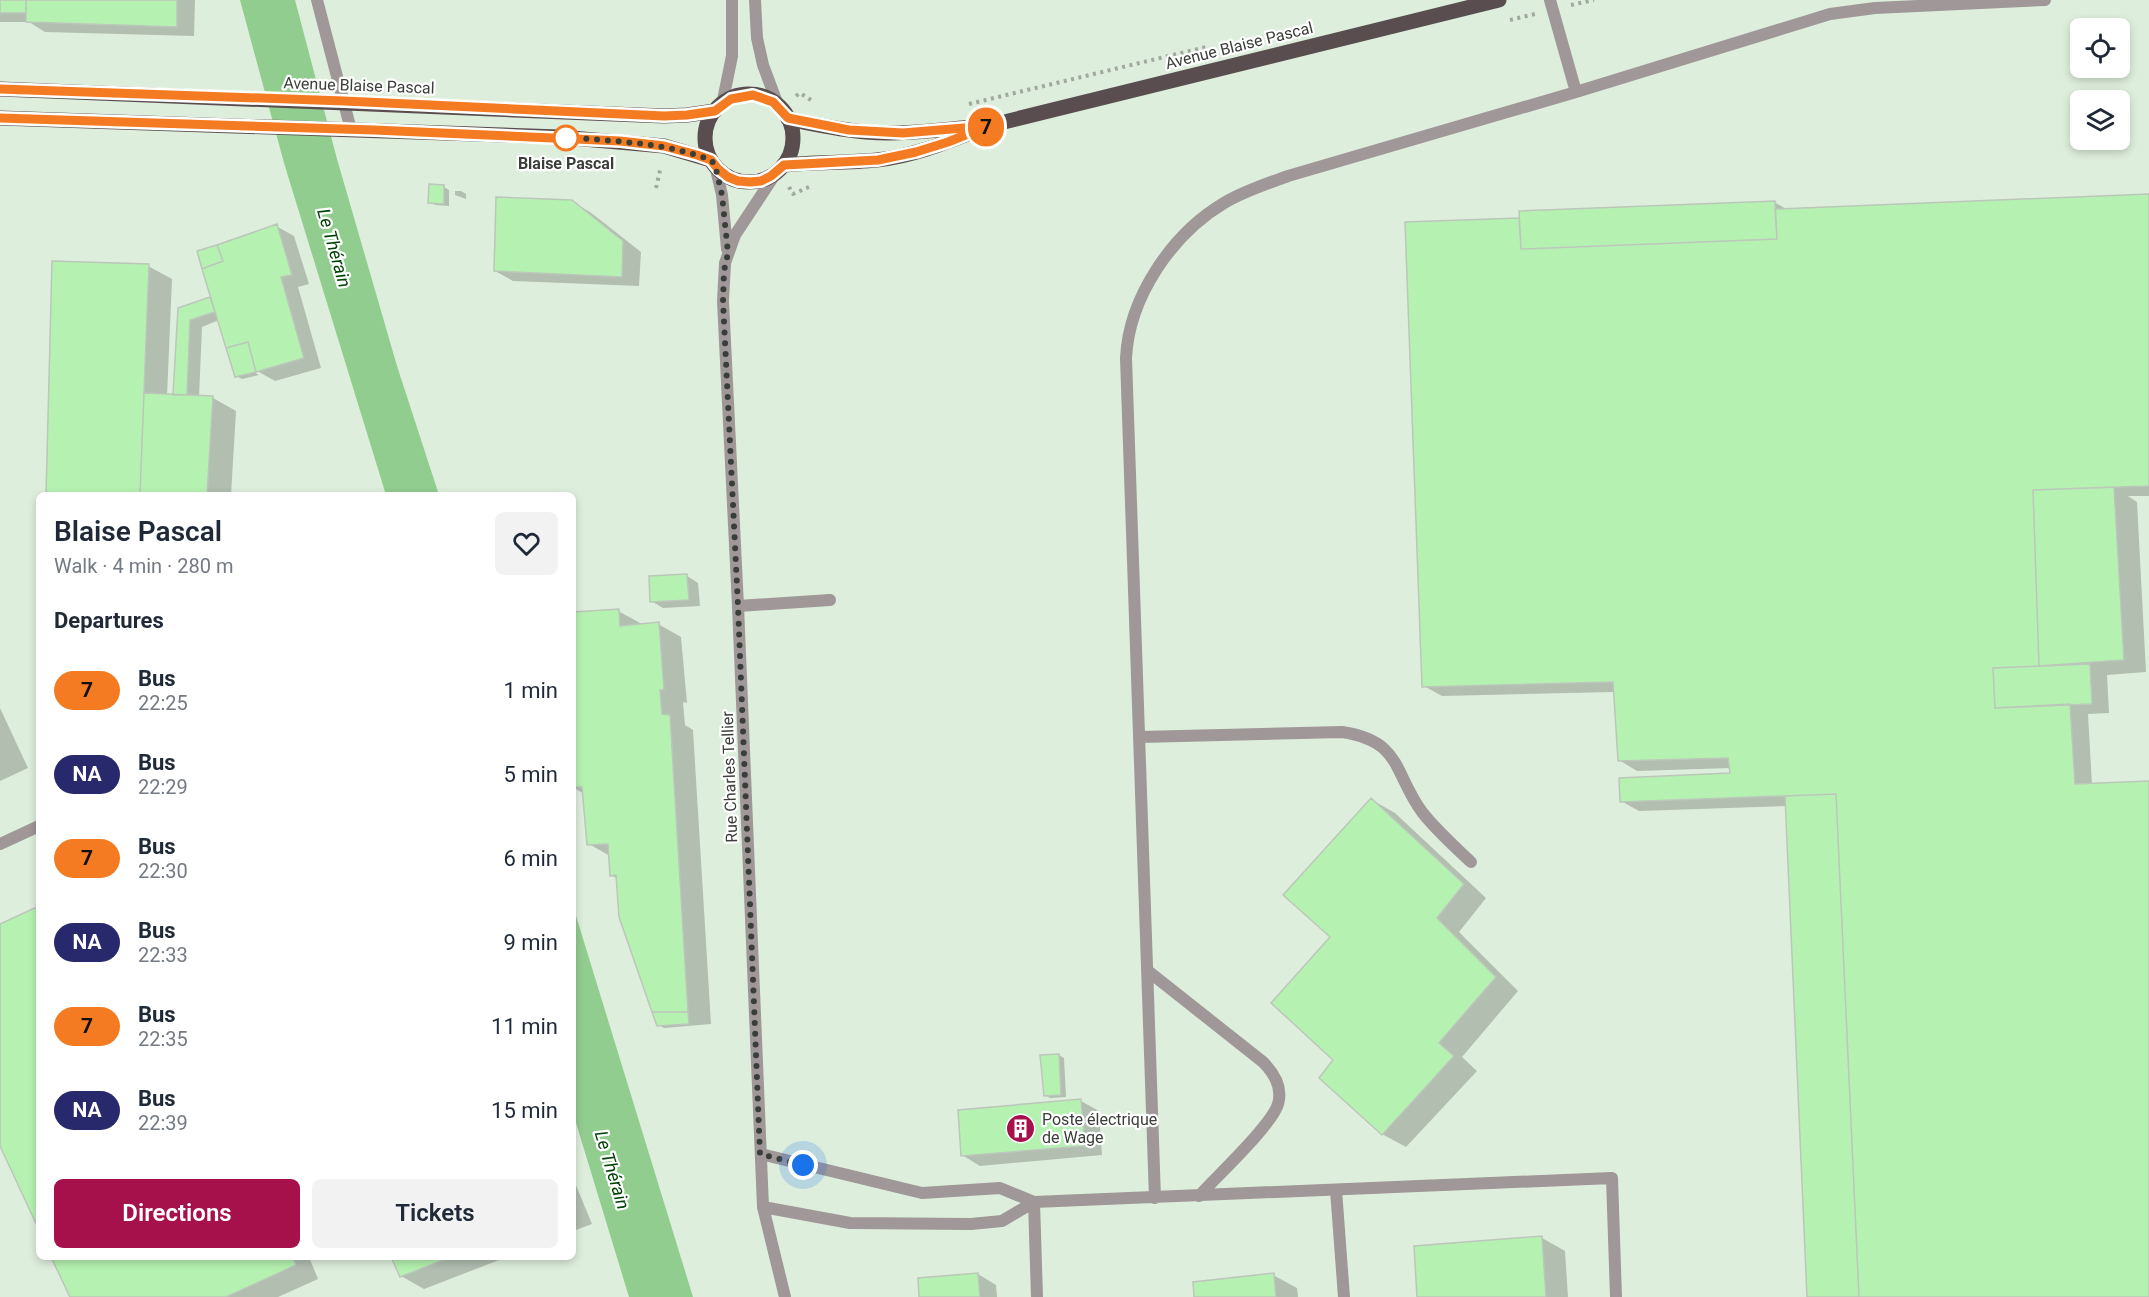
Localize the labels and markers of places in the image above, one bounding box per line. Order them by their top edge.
marker: Blaise Pascal [553,125,579,151]
place label: Blaise Pascal [518,154,614,173]
place label: Poste électrique de Wage [1042,1110,1157,1147]
building icon: Poste électrique de Wage [1005,1112,1037,1144]

